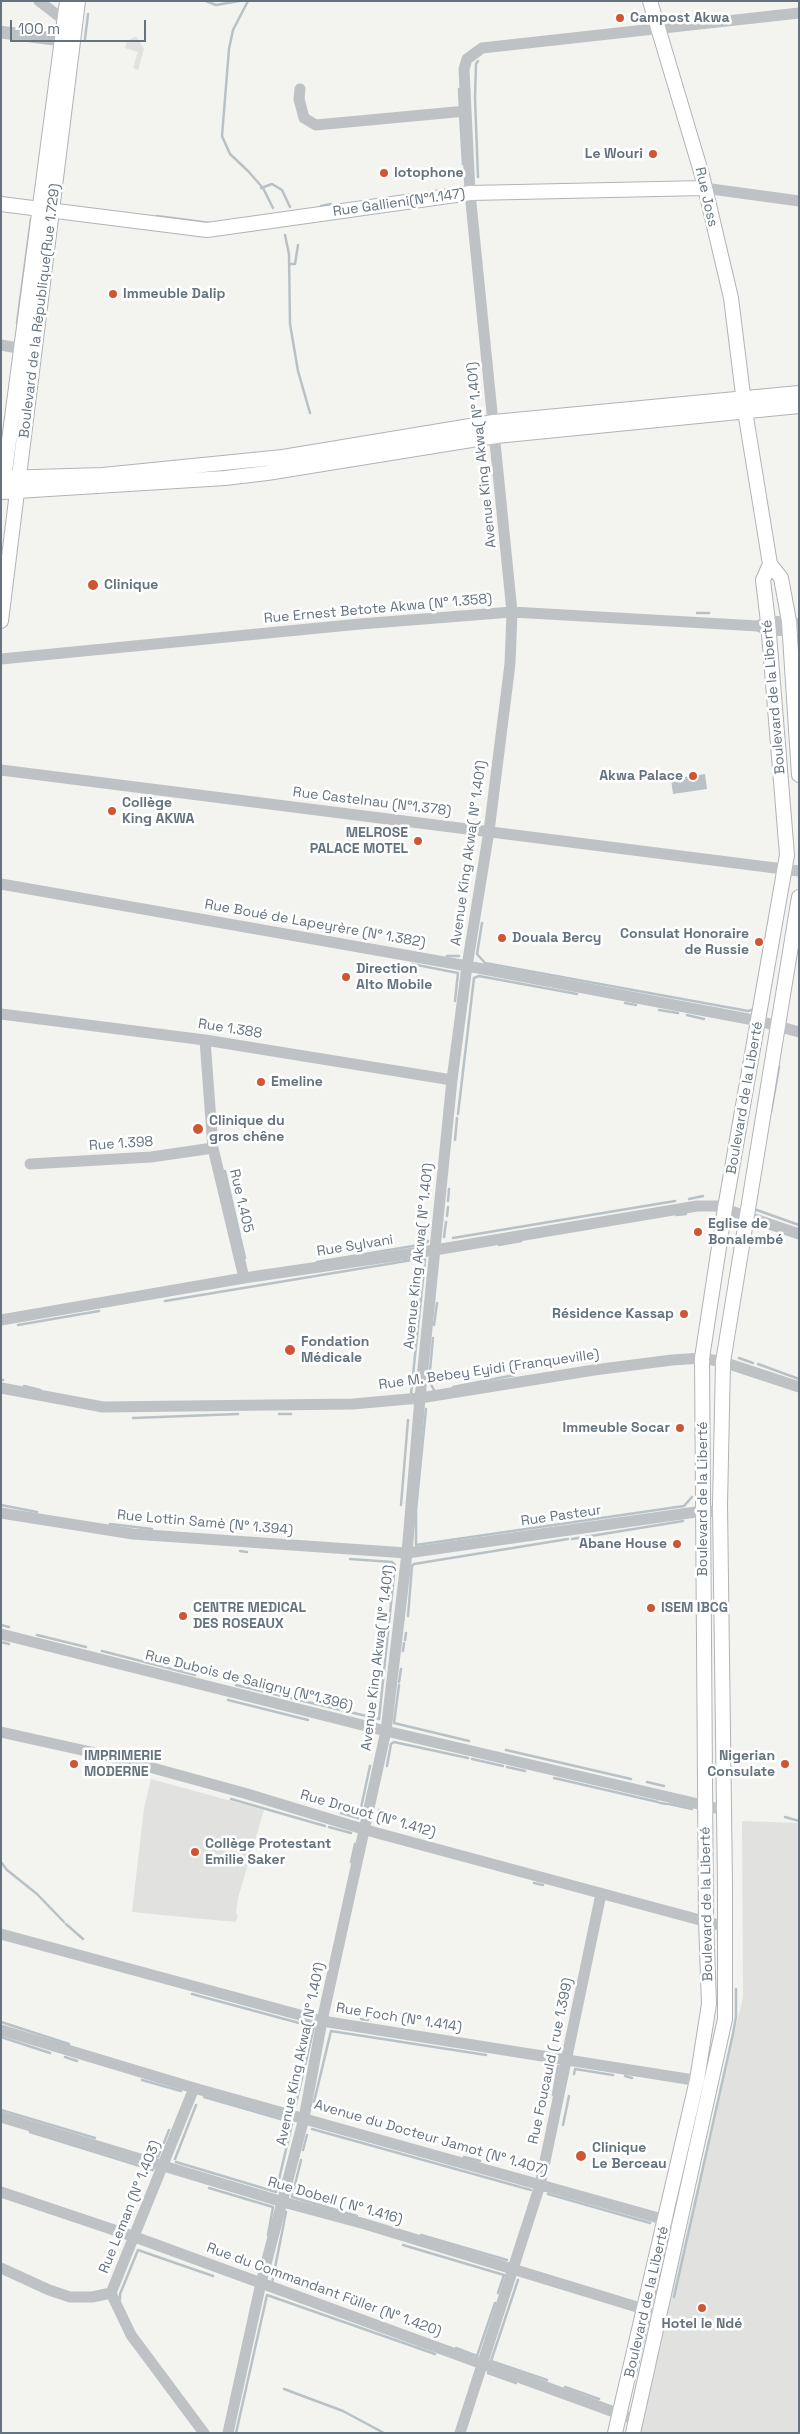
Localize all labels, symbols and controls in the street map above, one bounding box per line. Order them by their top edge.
scale bar [12,10,149,42]
place label: Campost Akwa [630,10,730,26]
marker: Campost Akwa [614,12,626,24]
text: 100 m [18,19,60,38]
place label: Le Wouri [585,146,643,162]
marker: Le Wouri [647,148,659,160]
place label: lotophone [394,165,464,181]
street label: Rue Joss [691,166,721,228]
marker: lotophone [378,167,390,179]
street label: Boulevard de la République(Rue 1.729) [16,183,64,439]
street label: Rue Gallieni(N°1.147) [332,185,466,221]
place label: Immeuble Dalip [123,286,225,302]
marker: Immeuble Dalip [107,288,119,300]
street label: Avenue King Akwa( N° 1.401) [464,361,500,549]
place label: Clinique [104,577,158,593]
marker: Clinique [86,578,100,592]
street label: Rue Ernest Betote Akwa (N° 1.358) [263,591,493,627]
street label: Boulevard de la Liberté [759,619,789,775]
street label: Avenue King Akwa( N° 1.401) [448,759,490,947]
place label: Akwa Palace [599,768,683,784]
marker: Akwa Palace [687,770,699,782]
street label: Rue Castelnau (N°1.378) [292,784,452,820]
place label: Collège King AKWA [122,795,194,828]
marker: Collège King AKWA [106,805,118,817]
place label: MELROSE PALACE MOTEL [310,825,408,858]
marker: MELROSE PALACE MOTEL [412,835,424,847]
street label: Rue Boué de Lapeyrère (N° 1.382) [203,896,427,952]
place label: Consulat Honoraire de Russie [620,926,749,959]
place label: Douala Bercy [512,930,601,946]
marker: Douala Bercy [496,932,508,944]
marker: Consulat Honoraire de Russie [753,936,765,948]
place label: Direction Alto Mobile [356,961,432,994]
marker: Direction Alto Mobile [340,971,352,983]
street label: Rue 1.388 [197,1016,263,1042]
street label: Boulevard de la Liberté [723,1020,767,1176]
place label: Emeline [271,1074,323,1090]
marker: Emeline [255,1076,267,1088]
place label: Clinique du gros chêne [209,1113,285,1146]
marker: Clinique du gros chêne [191,1122,205,1136]
street label: Rue 1.398 [88,1133,154,1155]
street label: Avenue King Akwa( N° 1.401) [401,1162,437,1350]
street label: Rue 1.405 [226,1168,256,1234]
place label: Eglise de Bonalembé [708,1216,783,1248]
marker: Eglise de Bonalembé [692,1226,704,1238]
street label: Rue Sylvani [316,1232,394,1260]
place label: Résidence Kassap [552,1306,674,1322]
marker: Résidence Kassap [678,1308,690,1320]
place label: Fondation Médicale [301,1334,369,1366]
marker: Fondation Médicale [283,1343,297,1357]
street label: Rue M. Bebey Eyidi (Franqueville) [378,1346,600,1394]
place label: Immeuble Socar [563,1420,670,1436]
street label: Boulevard de la Liberté [695,1421,711,1577]
marker: Immeuble Socar [674,1422,686,1434]
street label: Rue Pasteur [520,1502,602,1530]
street label: Rue Lottin Samè (N° 1.394) [116,1507,294,1539]
place label: Abane House [579,1536,667,1552]
marker: Abane House [671,1538,683,1550]
street label: Avenue King Akwa( N° 1.401) [358,1564,398,1752]
place label: CENTRE MEDICAL DES ROSEAUX [193,1600,306,1632]
place label: ISEM IBCG [661,1600,728,1616]
marker: ISEM IBCG [645,1602,657,1614]
marker: CENTRE MEDICAL DES ROSEAUX [177,1610,189,1622]
street label: Rue Dubois de Saligny (N°1.396) [143,1647,355,1715]
place label: IMPRIMERIE MODERNE [84,1748,161,1780]
place label: Nigerian Consulate [707,1748,775,1780]
marker: IMPRIMERIE MODERNE [68,1758,80,1770]
marker: Nigerian Consulate [779,1758,791,1770]
street label: Rue Drouot (N° 1.412) [298,1787,438,1841]
street label: Boulevard de la Liberté [697,1826,717,1982]
place label: Collège Protestant Emilie Saker [205,1836,331,1868]
marker: Collège Protestant Emilie Saker [189,1846,201,1858]
street label: Avenue King Akwa( N° 1.401) [273,1961,329,2147]
street label: Rue Foucauld ( rue 1.399) [525,1976,577,2146]
street label: Rue Foch (N° 1.414) [335,2000,463,2036]
street label: Avenue du Docteur Jamot (N° 1.407) [312,2097,550,2179]
street label: Rue Leman (N° 1.403) [96,2138,164,2276]
place label: Clinique Le Berceau [592,2140,667,2172]
marker: Clinique Le Berceau [574,2149,588,2163]
street label: Rue Dobell ( N° 1.416) [266,2174,404,2228]
street label: Boulevard de la Liberté [621,2225,673,2379]
street label: Rue du Commandant Füller (N° 1.420) [204,2240,444,2340]
marker: Hotel le Ndé [696,2302,708,2314]
place label: Hotel le Ndé [662,2316,742,2332]

